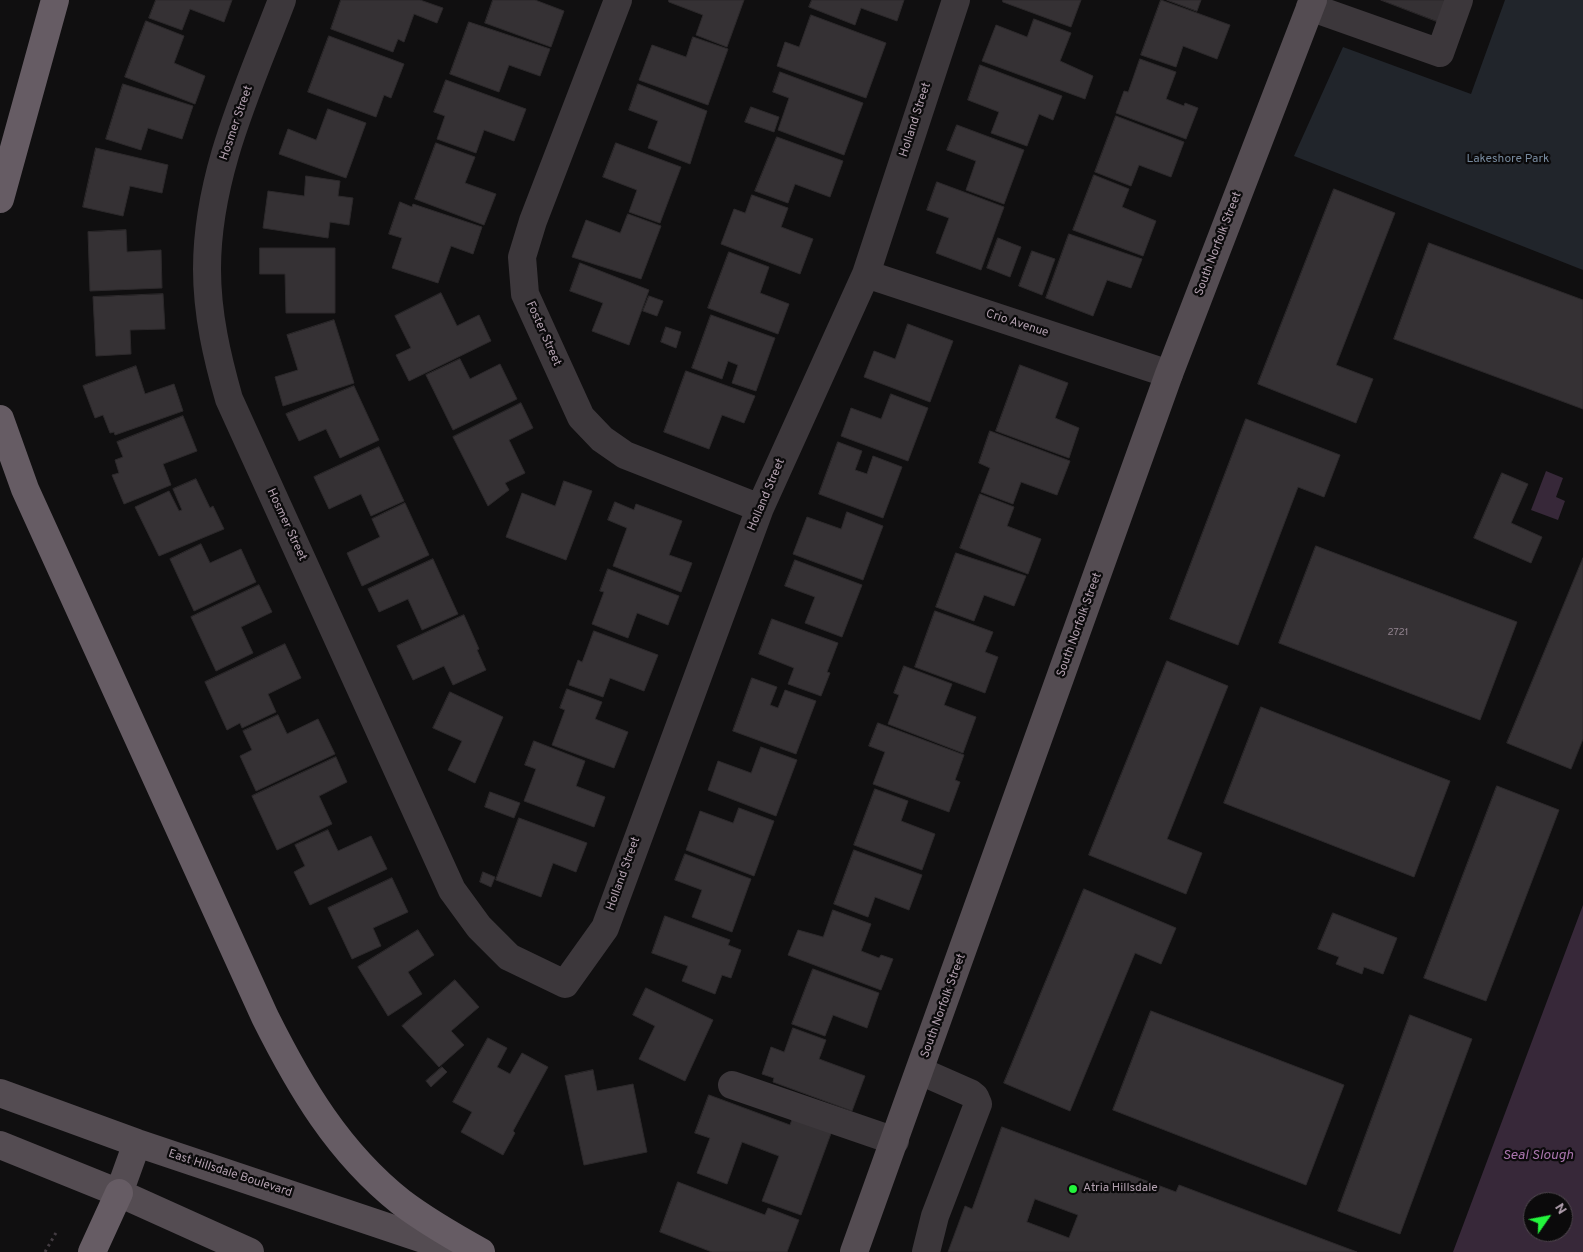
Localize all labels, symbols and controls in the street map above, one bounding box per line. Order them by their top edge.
street label: Holland Street [897,81,935,159]
street label: Hosmer Street [217,84,257,162]
park label: Lakeshore Park [1467,153,1549,167]
street label: South Norfolk Street [1193,190,1245,298]
street label: Foster Street [522,299,564,369]
street label: Crio Avenue [984,307,1050,341]
street label: Holland Street [745,457,789,533]
street label: Hosmer Street [263,487,309,563]
street label: South Norfolk Street [1054,571,1106,679]
house number: 2721 [1388,627,1408,639]
street label: Holland Street [604,835,644,913]
street label: South Norfolk Street [918,952,970,1060]
street label: East Hillsdale Boulevard [166,1147,294,1201]
water label: Seal Slough [1503,1148,1573,1164]
place label: Atria Hillsdale [1083,1182,1158,1196]
marker: Atria Hillsdale [1067,1183,1079,1195]
north arrow [1523,1192,1573,1242]
text: N [1550,1200,1570,1218]

